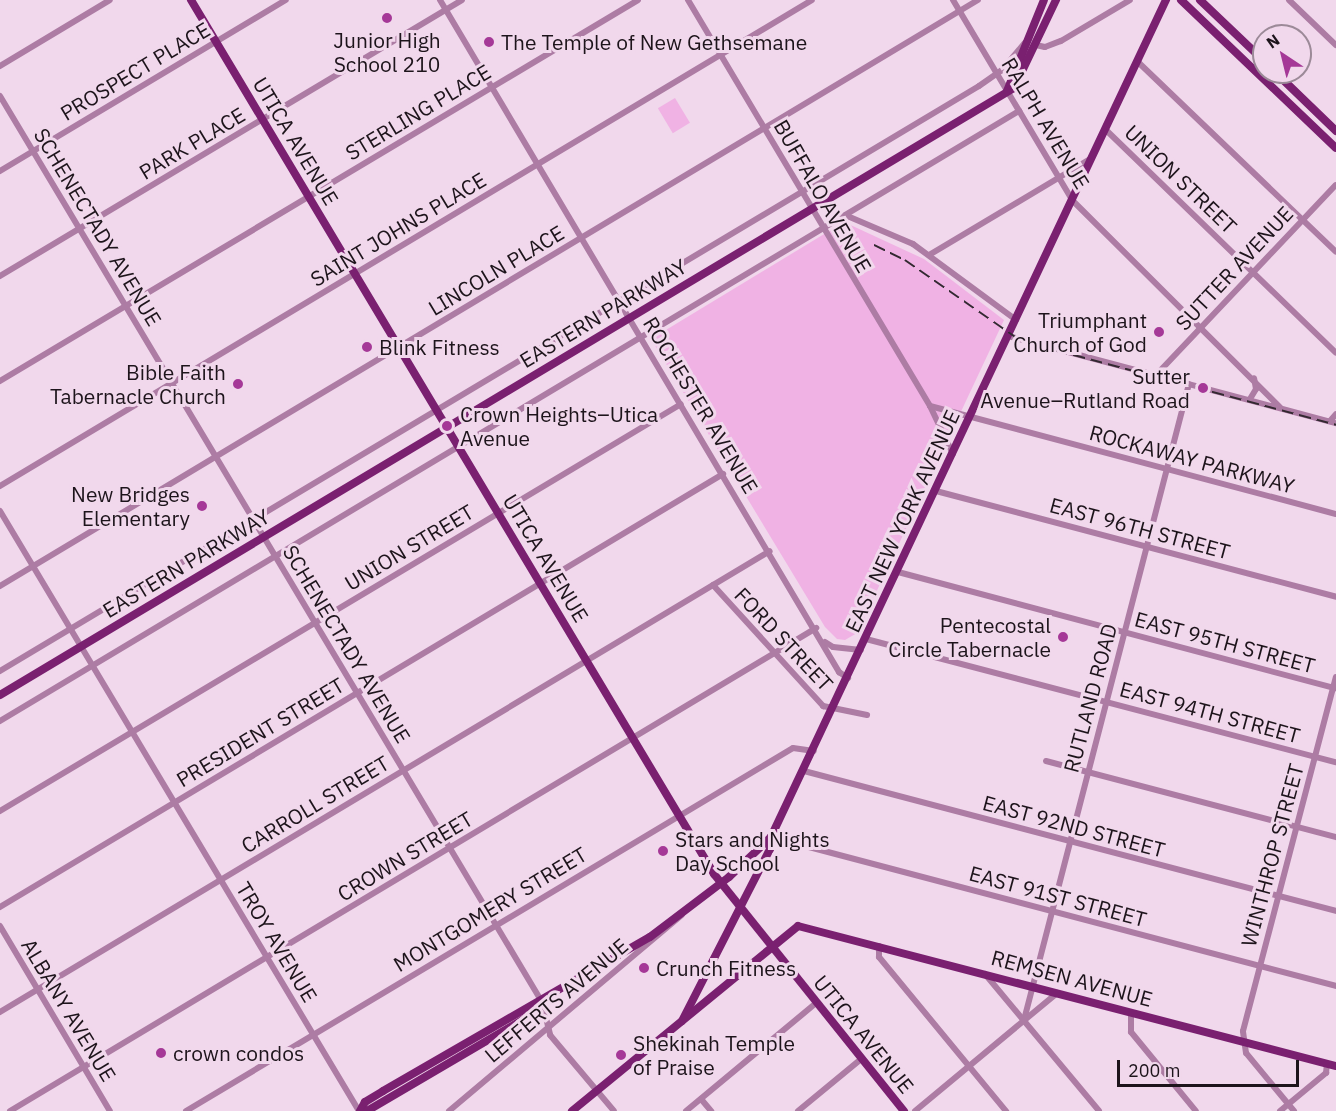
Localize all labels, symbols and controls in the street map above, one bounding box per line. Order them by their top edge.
marker: Junior High School 210 [380,11,394,25]
street label: PROSPECT PLACE [56,16,214,126]
north arrow [1252,24,1312,84]
place label: Junior High School 210 [333,27,441,77]
place label: The Temple of New Gethsemane [501,29,807,55]
text: N [1262,29,1283,52]
marker: The Temple of New Gethsemane [482,35,496,49]
street label: RALPH AVENUE [997,53,1095,193]
street label: STERLING PLACE [341,59,495,165]
street label: UTICA AVENUE [248,72,344,210]
street label: PARK PLACE [134,102,250,184]
street label: BUFFALO AVENUE [769,115,877,277]
street label: UNION STREET [1120,119,1242,239]
street label: SCHENECTADY AVENUE [29,123,167,331]
street label: SAINT JOHNS PLACE [306,167,490,291]
street label: SUTTER AVENUE [1170,201,1298,335]
street label: LINCOLN PLACE [424,220,568,320]
street label: EASTERN PARKWAY [515,253,691,373]
place label: Triumphant Church of God [1013,307,1147,357]
street label: ROCHESTER AVENUE [638,312,764,498]
marker: Triumphant Church of God [1152,325,1166,339]
place label: Blink Fitness [379,334,500,360]
marker: Blink Fitness [360,340,374,354]
place label: Bible Faith Tabernacle Church [50,359,226,409]
place label: Sutter Avenue–Rutland Road [980,363,1190,413]
marker: Bible Faith Tabernacle Church [231,377,245,391]
marker: Sutter Avenue–Rutland Road [1194,379,1212,397]
place label: Crown Heights–Utica Avenue [460,401,658,451]
street label: EAST NEW YORK AVENUE [839,406,965,636]
marker: Crown Heights–Utica Avenue [438,417,456,435]
street label: ROCKAWAY PARKWAY [1087,419,1297,499]
place label: New Bridges Elementary [71,481,190,531]
street label: UTICA AVENUE [498,489,594,627]
street label: EAST 96TH STREET [1047,492,1233,564]
marker: New Bridges Elementary [195,499,209,513]
street label: UNION STREET [340,499,478,595]
street label: EASTERN PARKWAY [98,503,274,623]
street label: SCHENECTADY AVENUE [278,540,416,748]
street label: FORD STREET [730,582,838,696]
street label: EAST 95TH STREET [1132,606,1318,678]
place label: Pentecostal Circle Tabernacle [888,612,1051,662]
street label: RUTLAND ROAD [1058,621,1122,775]
marker: Pentecostal Circle Tabernacle [1056,630,1070,644]
street label: PRESIDENT STREET [172,672,348,792]
street label: EAST 94TH STREET [1117,676,1303,748]
street label: CARROLL STREET [237,750,393,858]
street label: WINTHROP STREET [1235,761,1309,949]
street label: EAST 92ND STREET [980,790,1168,862]
street label: CROWN STREET [333,806,477,906]
place label: Stars and Nights Day School [675,826,830,876]
street label: MONTGOMERY STREET [389,841,591,977]
marker: Stars and Nights Day School [656,844,670,858]
street label: EAST 91ST STREET [967,860,1149,932]
street label: TROY AVENUE [231,877,323,1007]
street label: LEFFERTS AVENUE [479,933,633,1067]
street label: ALBANY AVENUE [16,934,122,1086]
street label: REMSEN AVENUE [989,944,1155,1012]
place label: Crunch Fitness [656,955,796,981]
marker: Crunch Fitness [637,961,651,975]
street label: UTICA AVENUE [809,970,919,1098]
place label: Shekinah Temple of Praise [633,1030,795,1080]
place label: crown condos [173,1040,304,1066]
marker: crown condos [154,1046,168,1060]
marker: Shekinah Temple of Praise [614,1048,628,1062]
scale bar [1120,1048,1302,1086]
text: 200 m [1128,1059,1180,1082]

